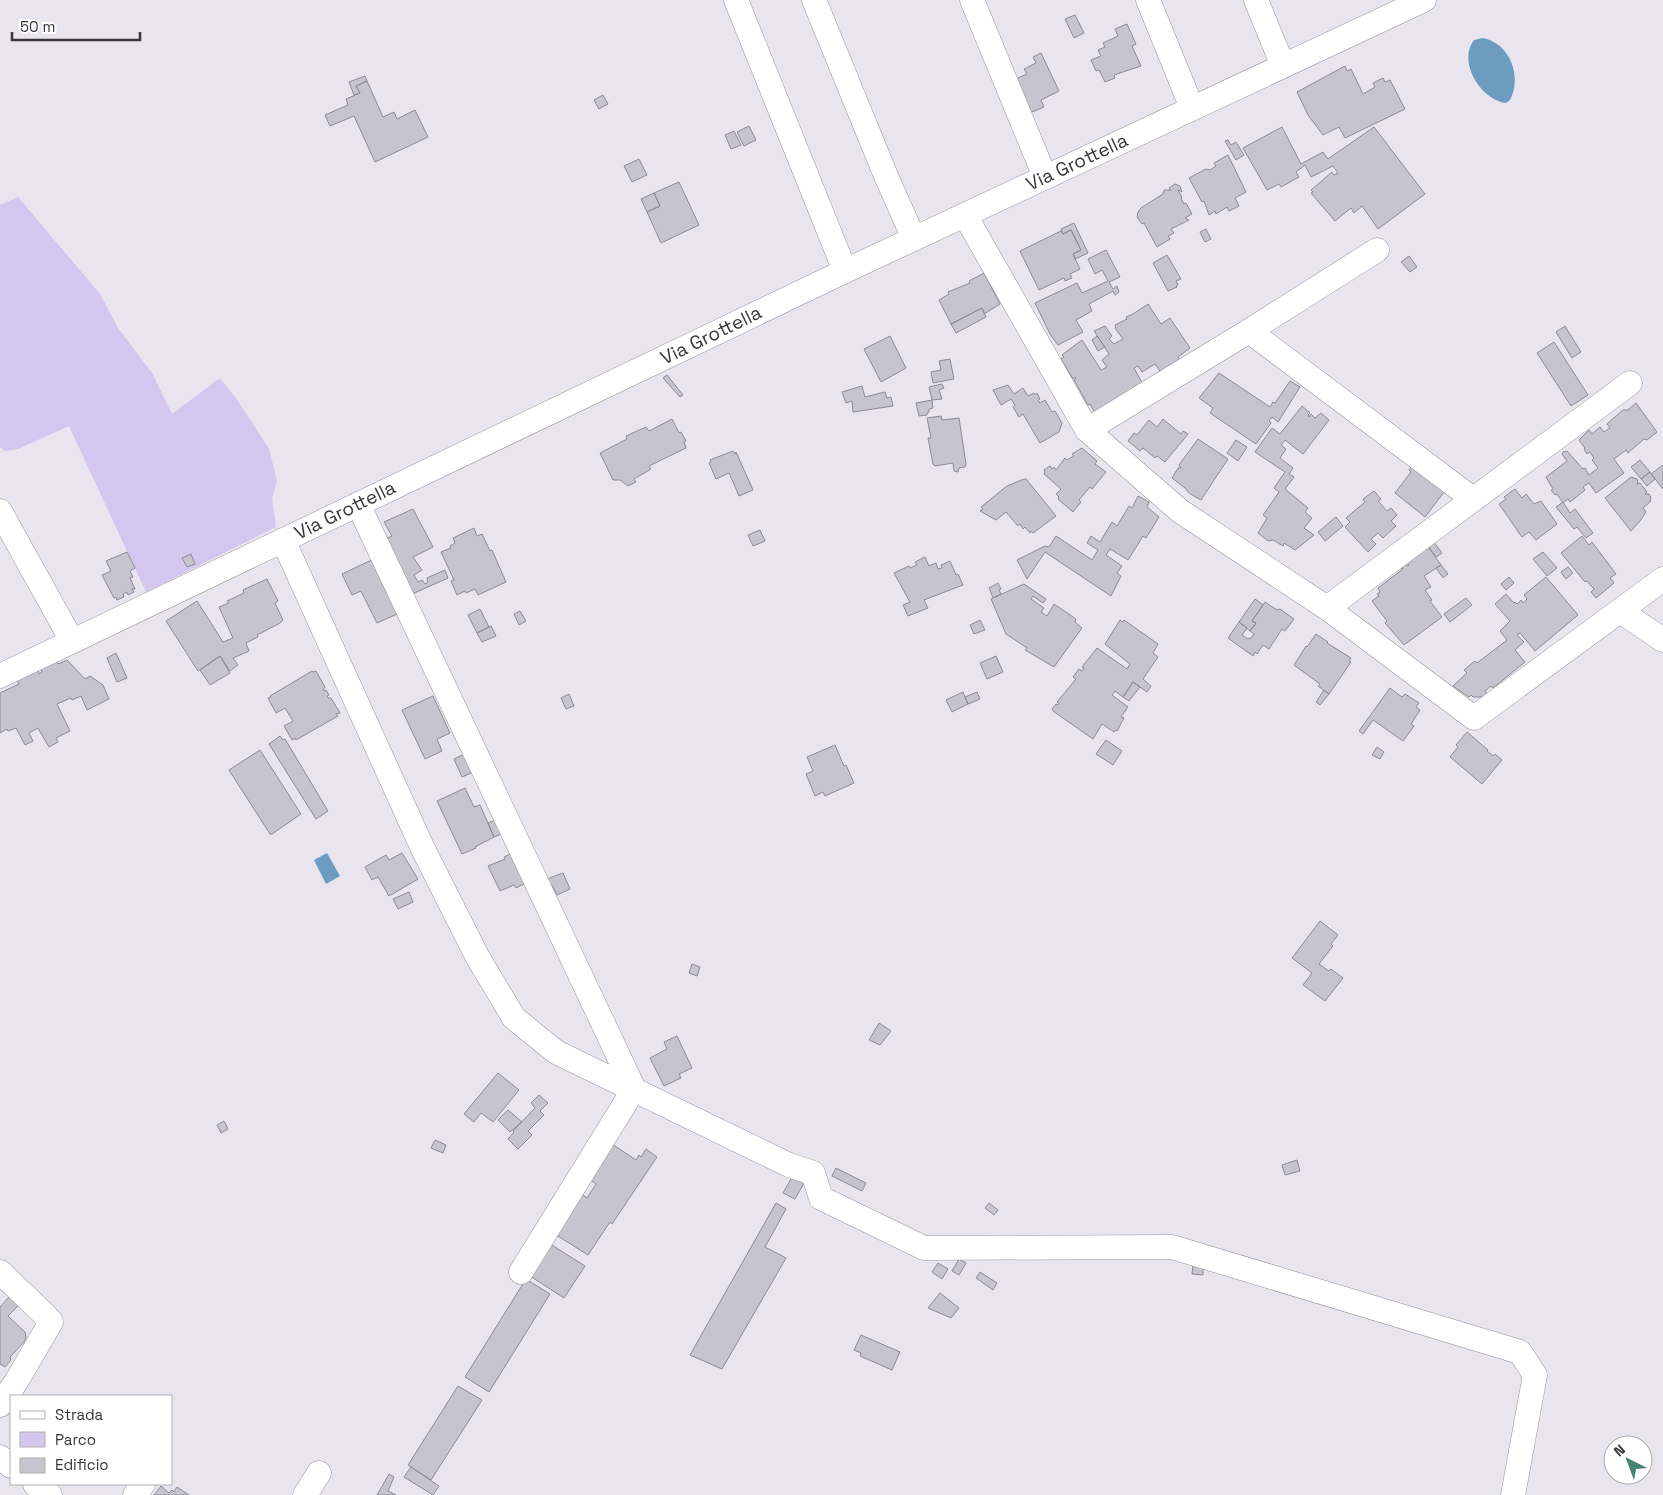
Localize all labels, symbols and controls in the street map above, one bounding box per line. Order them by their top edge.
scale bar [12,10,140,42]
text: 50 m [20,17,55,36]
street label: Via Grottella [1022,127,1132,197]
street label: Via Grottella [656,300,766,370]
street label: Via Grottella [290,475,400,545]
legend [10,1395,172,1485]
text: Strada [55,1405,104,1424]
text: Parco [55,1430,96,1449]
north arrow [1603,1435,1653,1485]
text: N [1610,1441,1629,1460]
text: Edificio [55,1455,109,1474]

